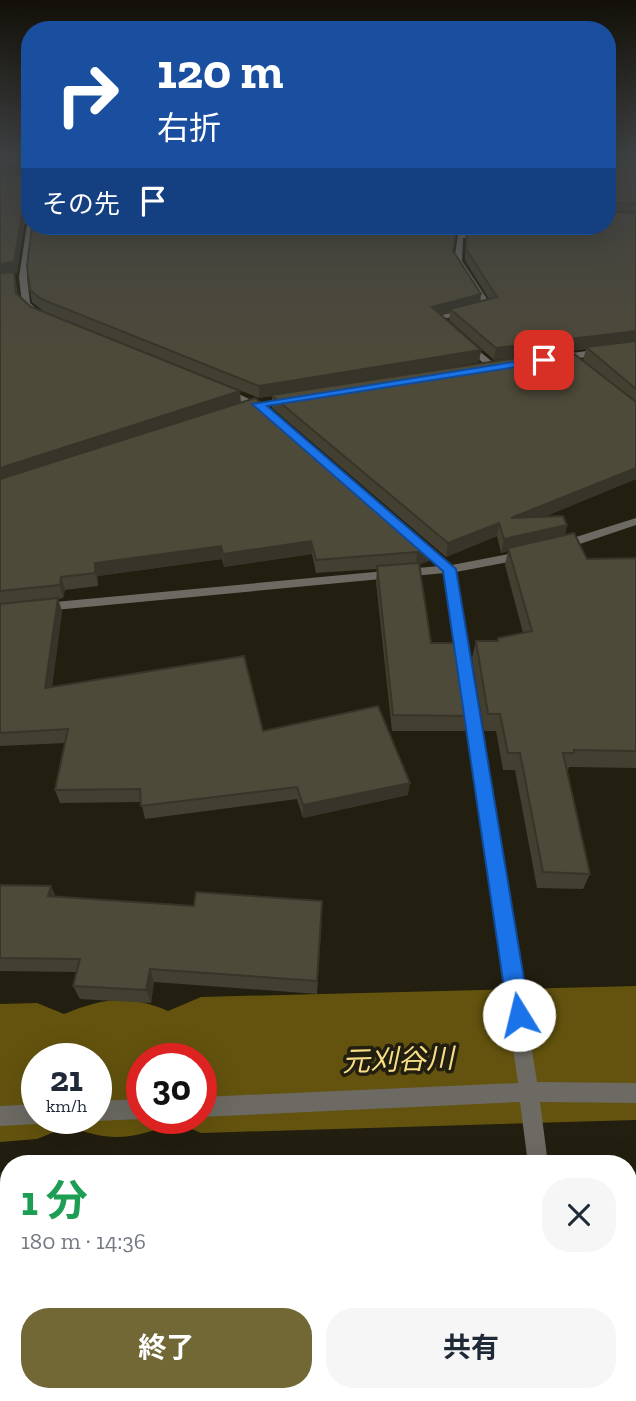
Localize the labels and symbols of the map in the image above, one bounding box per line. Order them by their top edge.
pin [514,330,574,390]
position arrow [482,978,556,1052]
water label: 元刈谷川 [341,1041,458,1078]
speed limit sign: 30 [126,1043,217,1134]

